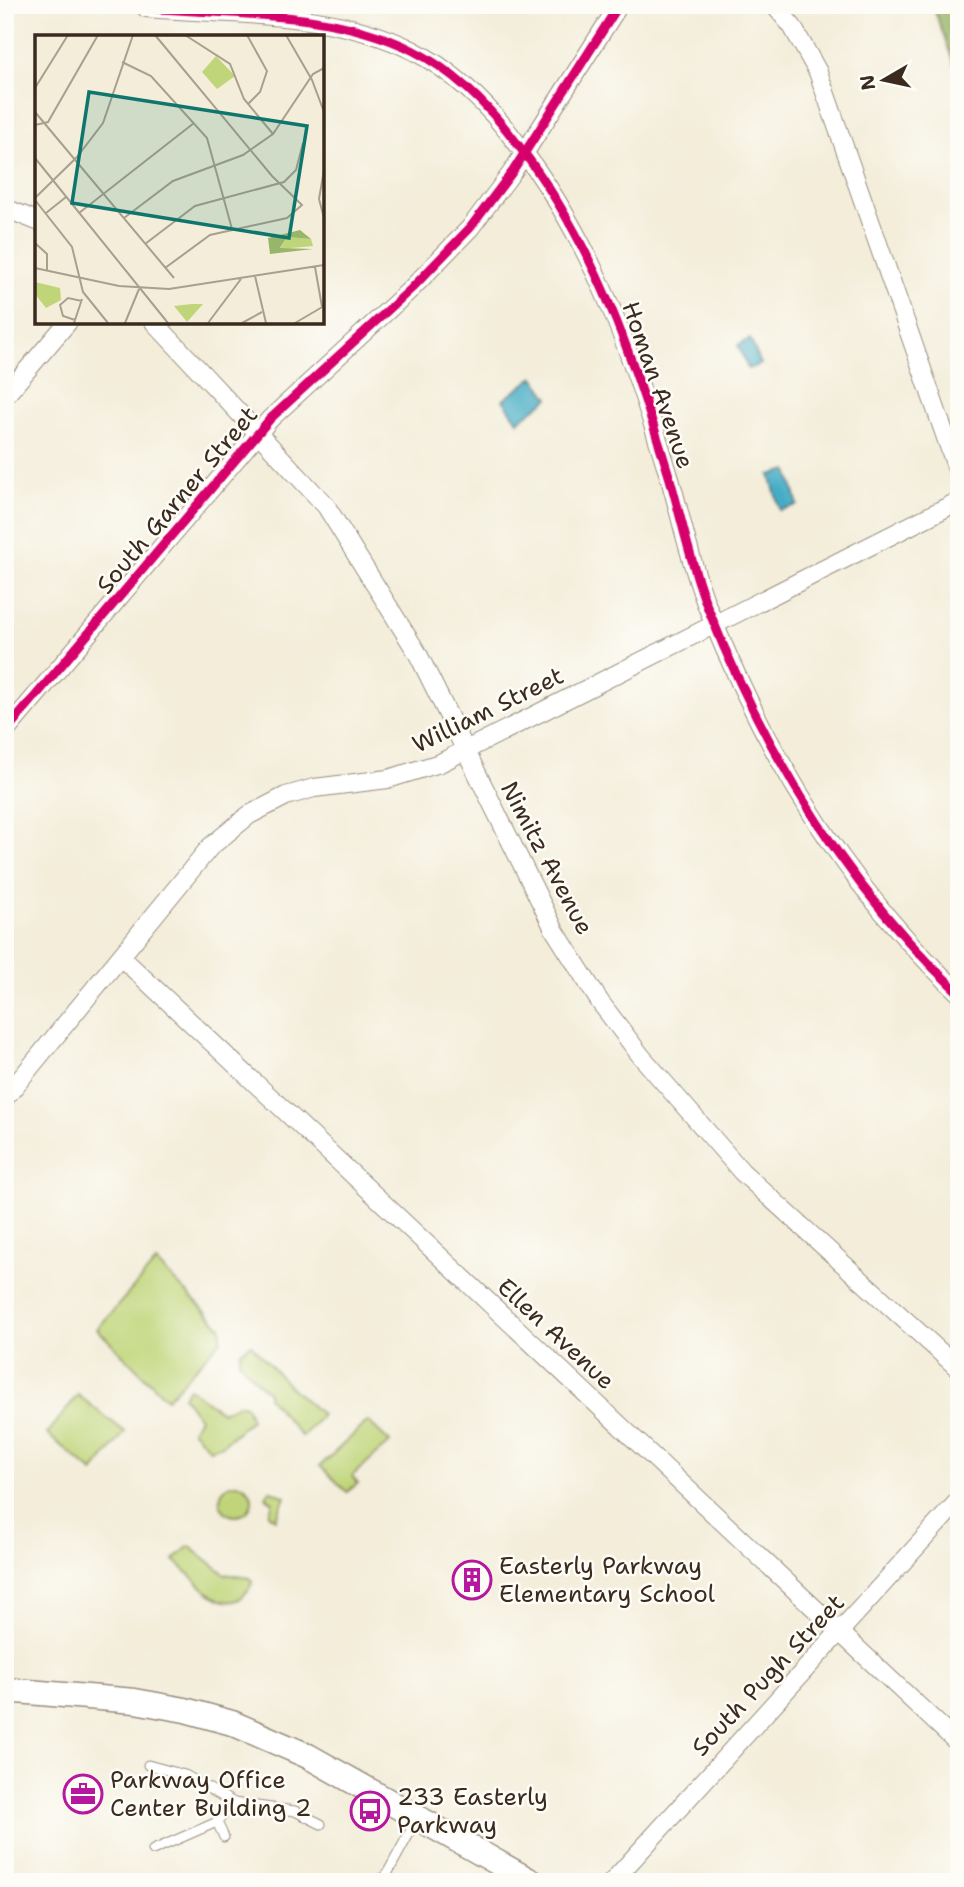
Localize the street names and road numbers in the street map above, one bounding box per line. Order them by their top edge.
street label: Homan Avenue [614,297,702,473]
street label: South Garner Street [89,399,265,601]
street label: William Street [407,660,569,760]
street label: Nimitz Avenue [493,776,601,940]
street label: Ellen Avenue [490,1271,622,1397]
street label: South Pugh Street [685,1587,851,1763]

